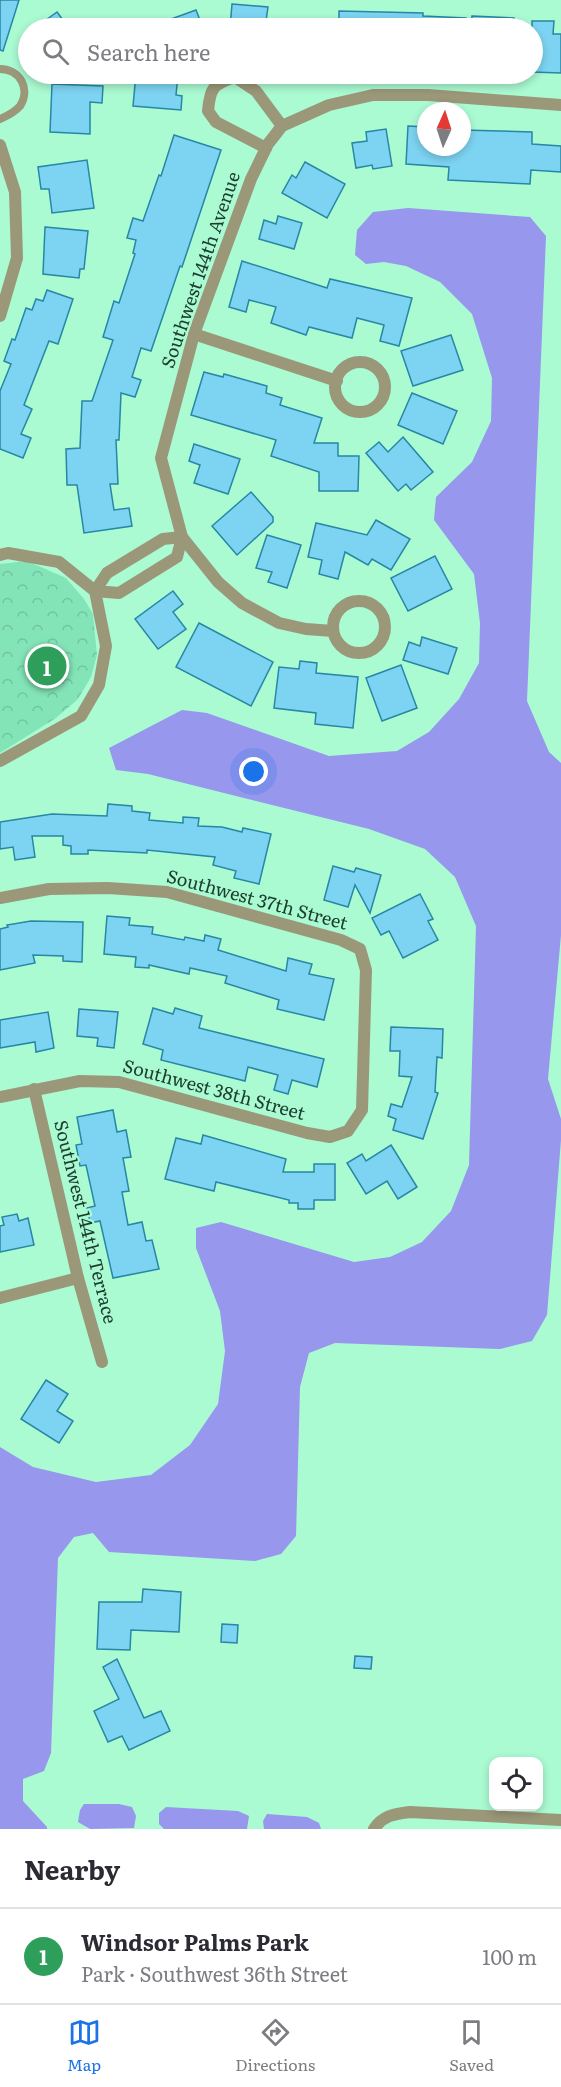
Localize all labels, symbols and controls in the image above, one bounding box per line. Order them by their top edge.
search box [18,18,543,84]
icon: search [39,35,72,68]
text: Search here [87,35,210,68]
north arrow [417,102,471,156]
street label: Southwest 144th Avenue [153,168,246,371]
pin: 1 [28,644,66,688]
your location [239,757,268,786]
street label: Southwest 37th Street [164,861,352,936]
street label: Southwest 38th Street [120,1051,309,1126]
street label: Southwest 144th Terrace [48,1117,125,1326]
map controls [489,1757,543,1811]
button: locate [489,1757,543,1811]
text: Nearby [24,1849,120,1888]
text: Windsor Palms Park [81,1925,309,1958]
text: 1 [39,1941,48,1971]
text: 100 m [482,1941,537,1971]
text: Park · Southwest 36th Street [81,1958,348,1988]
tab: Map [67,2016,101,2076]
tab: Directions [235,2016,315,2076]
tab: Saved [449,2016,494,2076]

